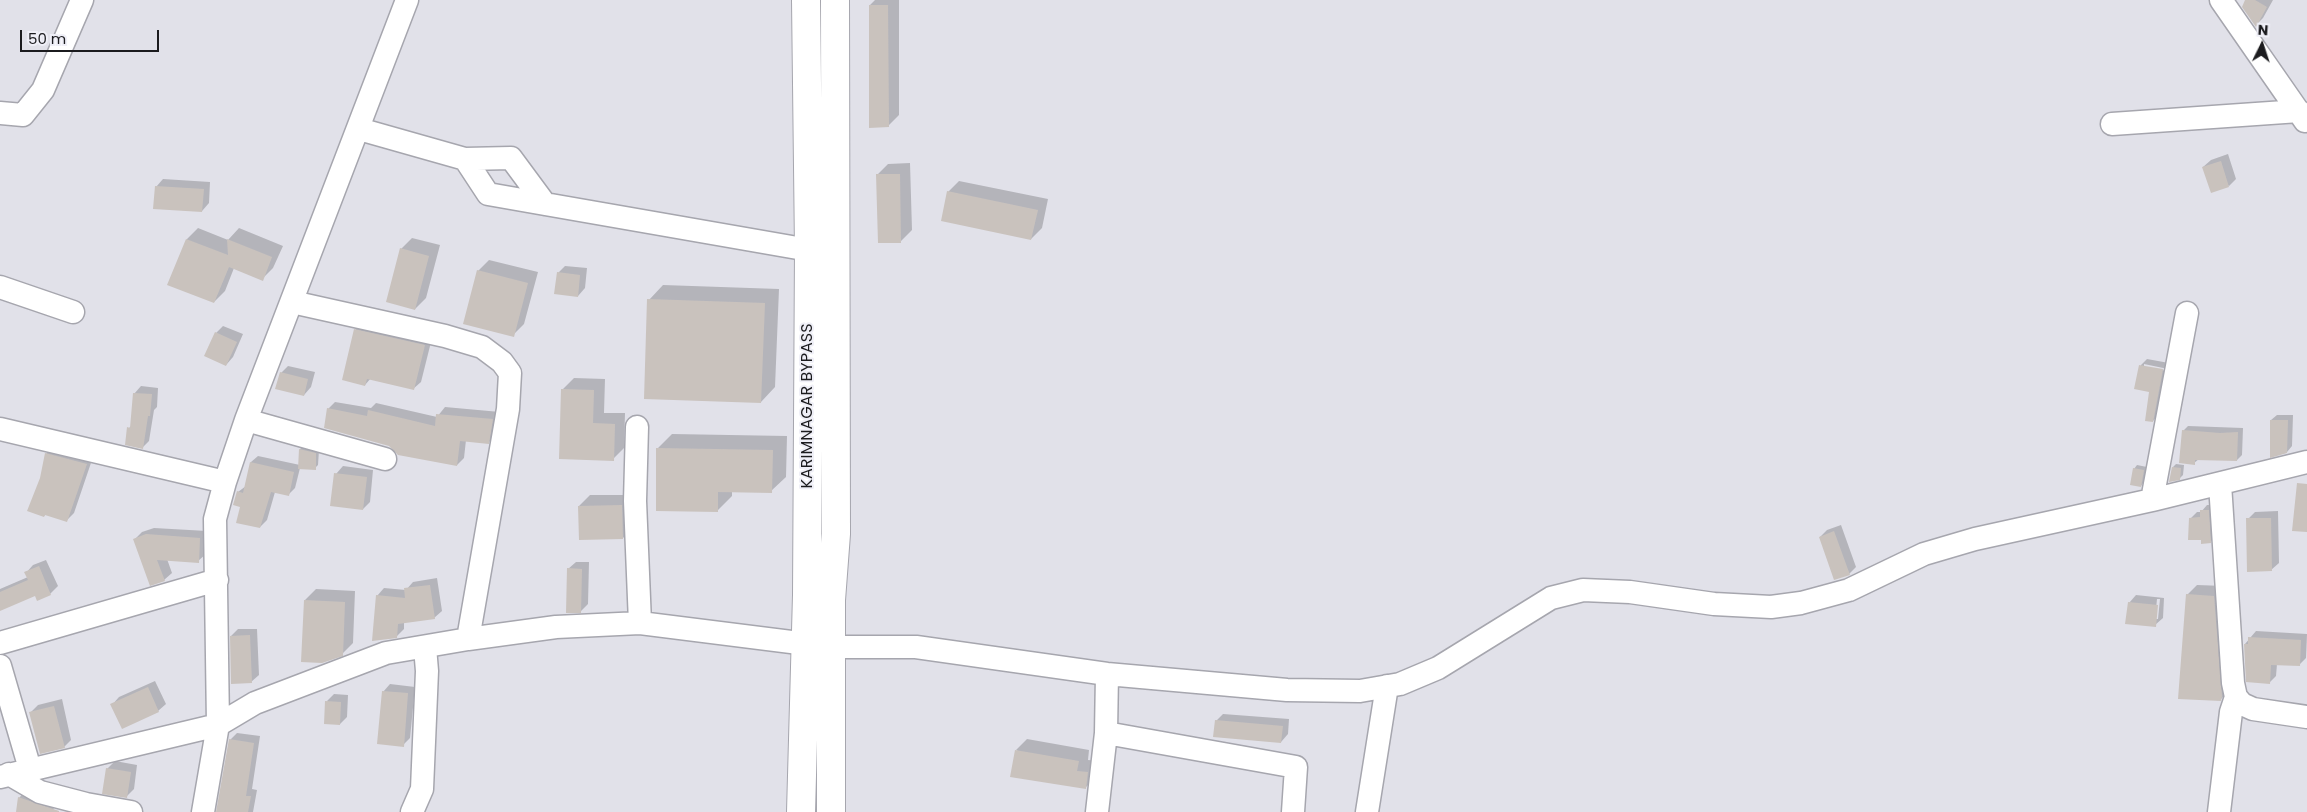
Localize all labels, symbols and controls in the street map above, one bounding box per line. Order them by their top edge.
scale bar [22,20,161,52]
north arrow [2237,20,2287,70]
text: N [2257,20,2269,40]
text: 50 m [28,28,66,49]
street label: KARIMNAGAR BYPASS [798,323,818,489]

